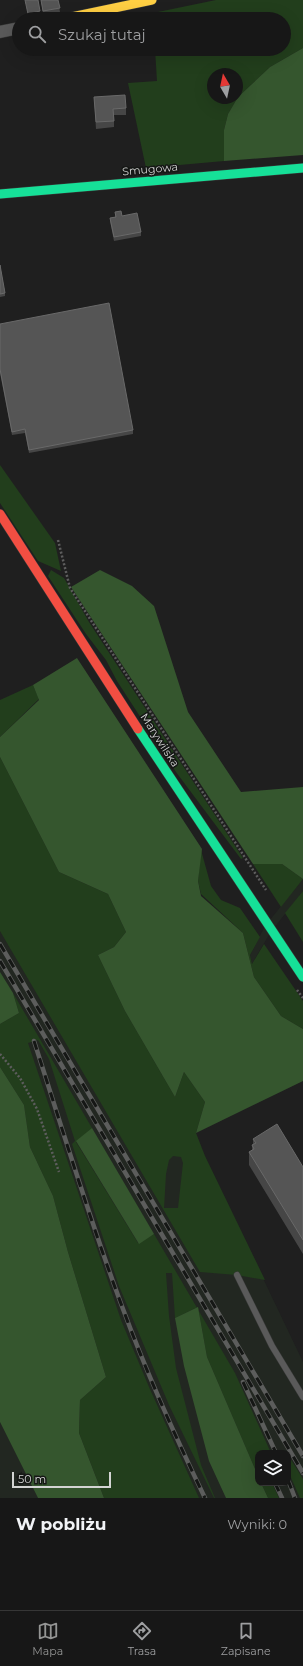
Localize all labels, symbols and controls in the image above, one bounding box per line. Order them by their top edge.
search box [12,12,291,56]
icon: search [26,23,48,45]
text: Szukaj tutaj [58,25,146,44]
north arrow [207,68,243,104]
street label: Smugowa [121,160,179,178]
street label: Marywilska [137,711,183,769]
map controls [255,1450,291,1486]
button: layers [255,1450,291,1486]
scale bar [12,1470,111,1489]
text: 50 m [18,1472,46,1486]
text: W pobliżu [16,1514,106,1534]
text: Wyniki: 0 [227,1516,287,1532]
tab: Mapa [32,1620,63,1658]
tab: Trasa [128,1620,156,1658]
tab: Zapisane [221,1620,271,1658]

